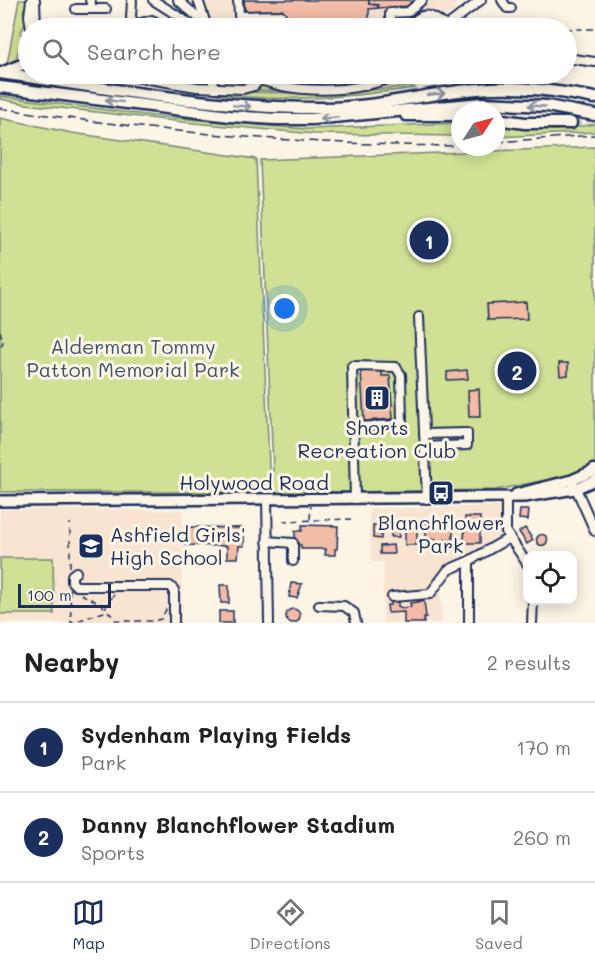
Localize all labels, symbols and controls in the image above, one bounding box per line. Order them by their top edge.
search box [18,18,577,84]
icon: search [39,35,72,68]
text: Search here [87,37,221,66]
one-way arrow [426,88,446,99]
one-way arrow [105,96,125,107]
one-way arrow [528,100,548,111]
one-way arrow [232,101,252,112]
north arrow [451,102,505,156]
one-way arrow [320,113,340,124]
pin: 1 [410,218,448,262]
your location [270,294,299,323]
park label: Alderman Tommy Patton Memorial Park [26,333,240,382]
pin: 2 [498,348,536,394]
building icon: Shorts Recreation Club [362,383,392,413]
place label: Shorts Recreation Club [297,414,457,463]
street label: Holywood Road [179,469,329,495]
bus stop icon: Blanchflower Park [426,478,456,508]
place label: Blanchflower Park [378,509,504,558]
place label: Ashfield Girls' High School [110,521,245,570]
school or university icon: Ashfield Girls' High School [76,531,106,561]
map controls [523,551,577,605]
button: locate [523,551,577,605]
scale bar [18,581,111,608]
text: 100 m [27,584,72,605]
text: Nearby [24,645,119,679]
text: 2 results [487,649,571,675]
text: Sydenham Playing Fields [81,720,351,749]
text: 1 [39,734,48,760]
text: 170 m [516,734,571,760]
text: Park [81,749,126,775]
text: Danny Blanchflower Stadium [81,810,395,839]
text: 2 [38,824,49,850]
text: 260 m [513,824,571,850]
text: Sports [81,839,145,865]
tab: Map [72,896,105,953]
tab: Directions [250,896,331,953]
tab: Saved [475,896,523,953]

